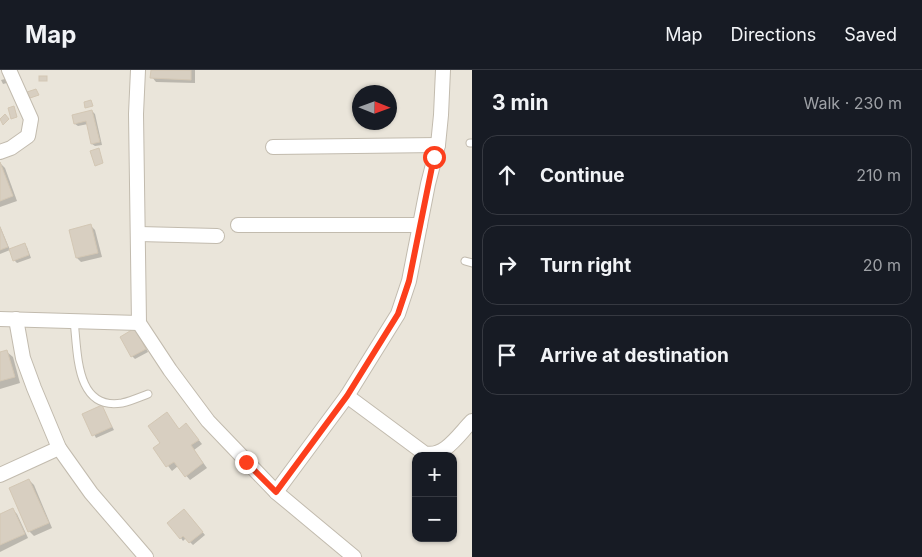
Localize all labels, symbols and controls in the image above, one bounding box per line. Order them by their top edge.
text: Map [25,20,76,49]
text: Map [665,24,703,45]
text: Directions [731,24,816,45]
text: Saved [844,24,897,45]
north arrow [352,85,397,130]
text: 3 min [492,90,548,115]
text: Walk · 230 m [804,93,902,113]
route start [423,146,446,169]
icon: ahead [493,161,521,189]
text: Continue [540,164,625,187]
text: 210 m [856,165,901,185]
icon: right [493,251,521,279]
text: Turn right [540,254,631,277]
text: 20 m [863,255,901,275]
icon: arrive [493,341,521,369]
text: Arrive at destination [540,344,729,367]
route end [235,451,258,474]
map controls [412,452,457,542]
button: + [412,452,457,497]
button: − [412,497,457,542]

